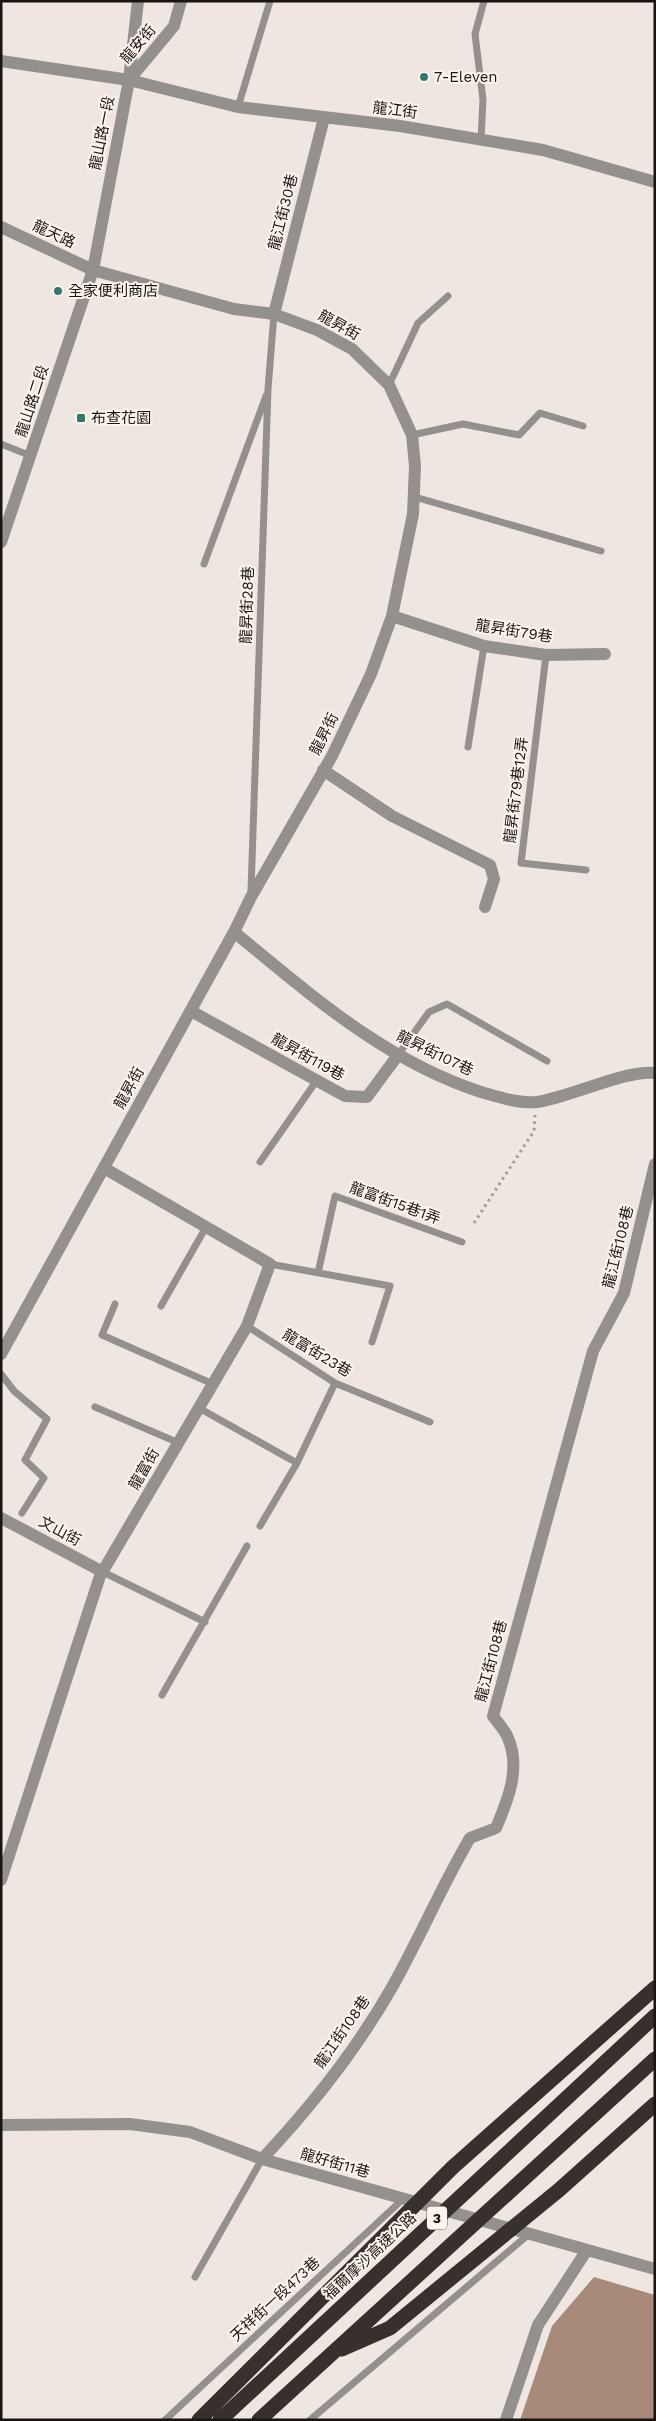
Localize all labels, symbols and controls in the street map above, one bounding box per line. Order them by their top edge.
street label: 龍安街 [117,21,159,67]
place label: 7-Eleven [434,68,498,86]
marker: 7-Eleven [418,71,430,83]
street label: 龍山路一段 [86,94,118,172]
street label: 龍江街 [372,98,418,122]
street label: 龍江街30巷 [265,172,301,252]
street label: 龍天路 [30,216,78,252]
place label: 全家便利商店 [68,282,158,300]
marker: 全家便利商店 [52,285,64,297]
street label: 龍昇街 [315,306,363,344]
street label: 龍山路二段 [12,363,52,439]
place label: 布查花園 [91,409,151,427]
marker: 布查花園 [75,412,87,424]
street label: 龍昇街28巷 [237,566,257,644]
street label: 龍昇街79巷 [474,616,554,646]
street label: 龍昇街 [306,710,342,758]
street label: 龍昇街79巷12弄 [501,736,531,844]
street label: 龍昇街107巷 [394,1027,476,1079]
street label: 龍昇街119巷 [268,1030,348,1084]
street label: 龍昇街 [110,1064,148,1112]
street label: 龍富街15巷1弄 [347,1178,443,1228]
street label: 龍江街108巷 [599,1204,637,1290]
street label: 龍富街23巷 [279,1325,355,1381]
street label: 龍富街 [125,1445,163,1493]
street label: 文山街 [36,1512,84,1550]
street label: 龍江街108巷 [471,1618,511,1704]
street label: 龍江街108巷 [310,1992,374,2072]
street label: 龍好街11巷 [298,2144,372,2182]
road number: 3 [427,2206,447,2230]
street label: 福爾摩沙高速公路 [320,2208,420,2304]
street label: 天祥街一段473巷 [227,2253,323,2345]

